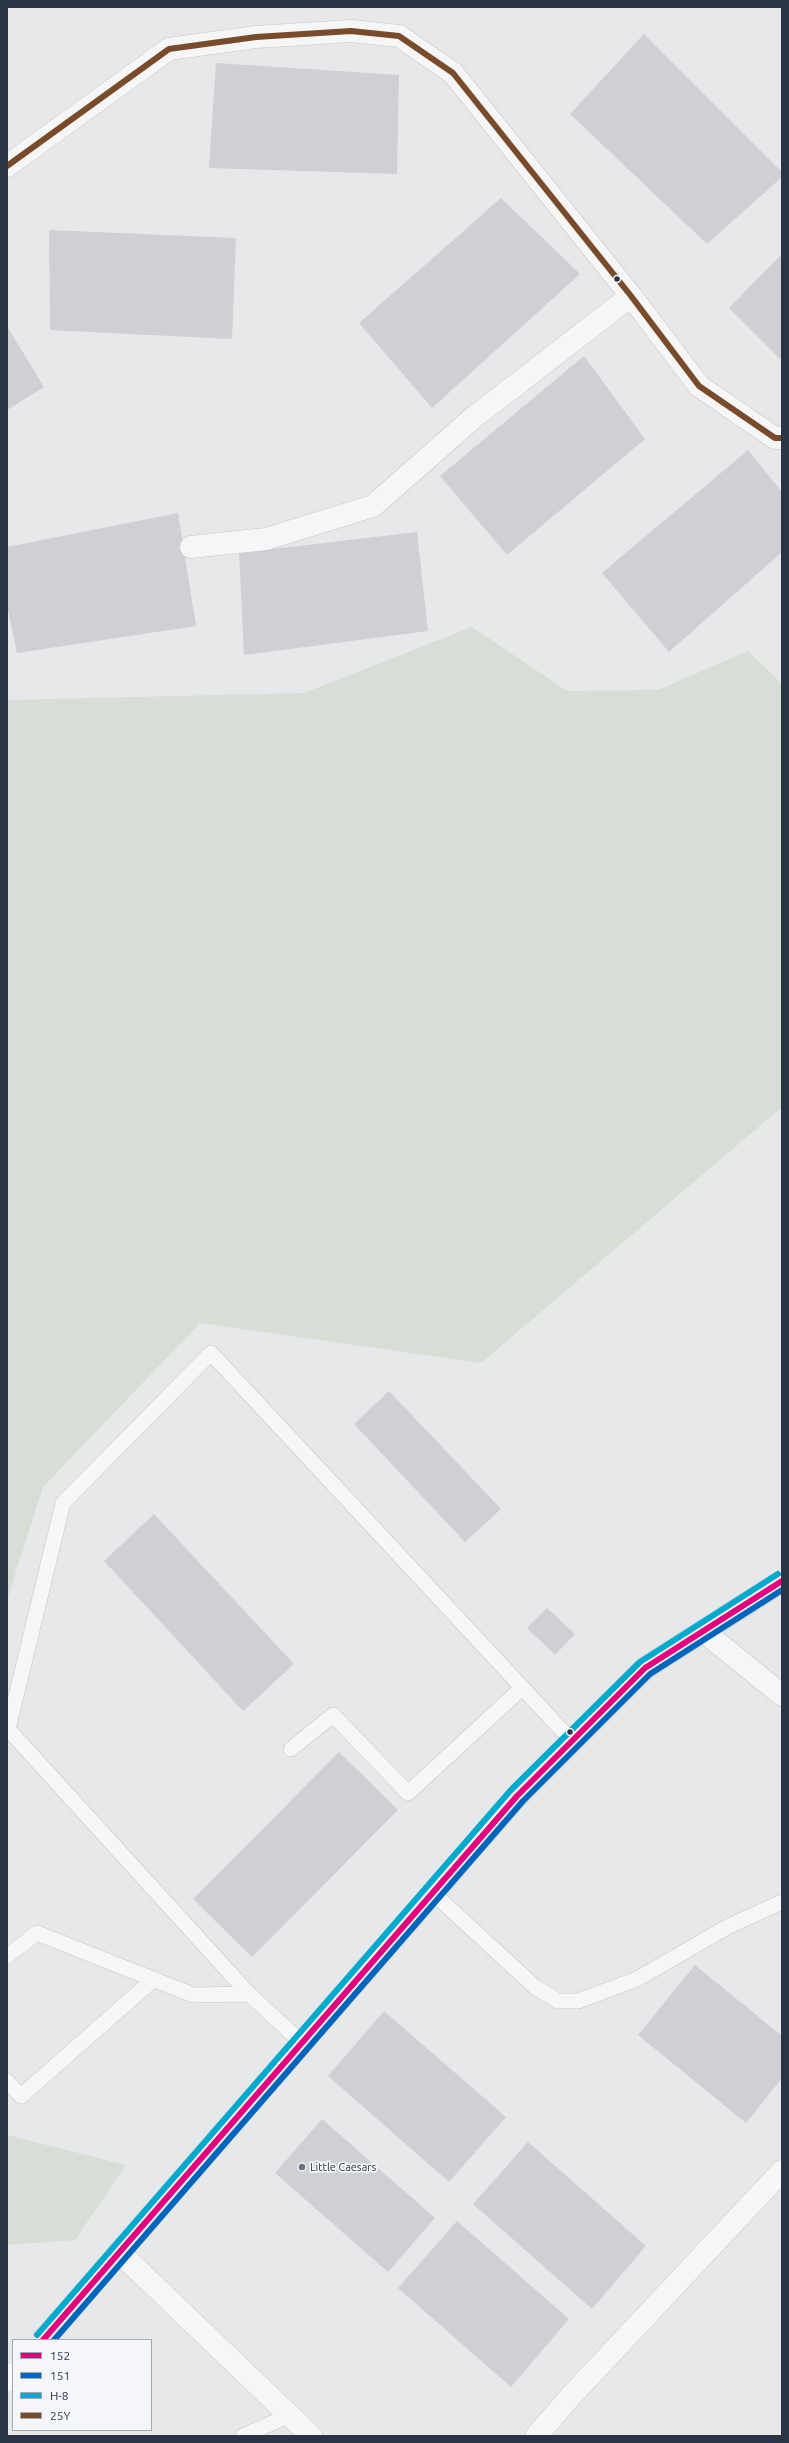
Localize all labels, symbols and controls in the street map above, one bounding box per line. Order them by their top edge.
unlabelled marker [612,274,622,284]
unlabelled marker [565,1727,575,1737]
place label: Little Caesars [310,2160,376,2174]
marker: Little Caesars [297,2162,307,2172]
legend [12,2339,152,2431]
text: 152 [50,2349,70,2362]
text: 151 [50,2369,70,2382]
text: H-8 [50,2389,69,2402]
text: 25Y [50,2409,70,2422]

